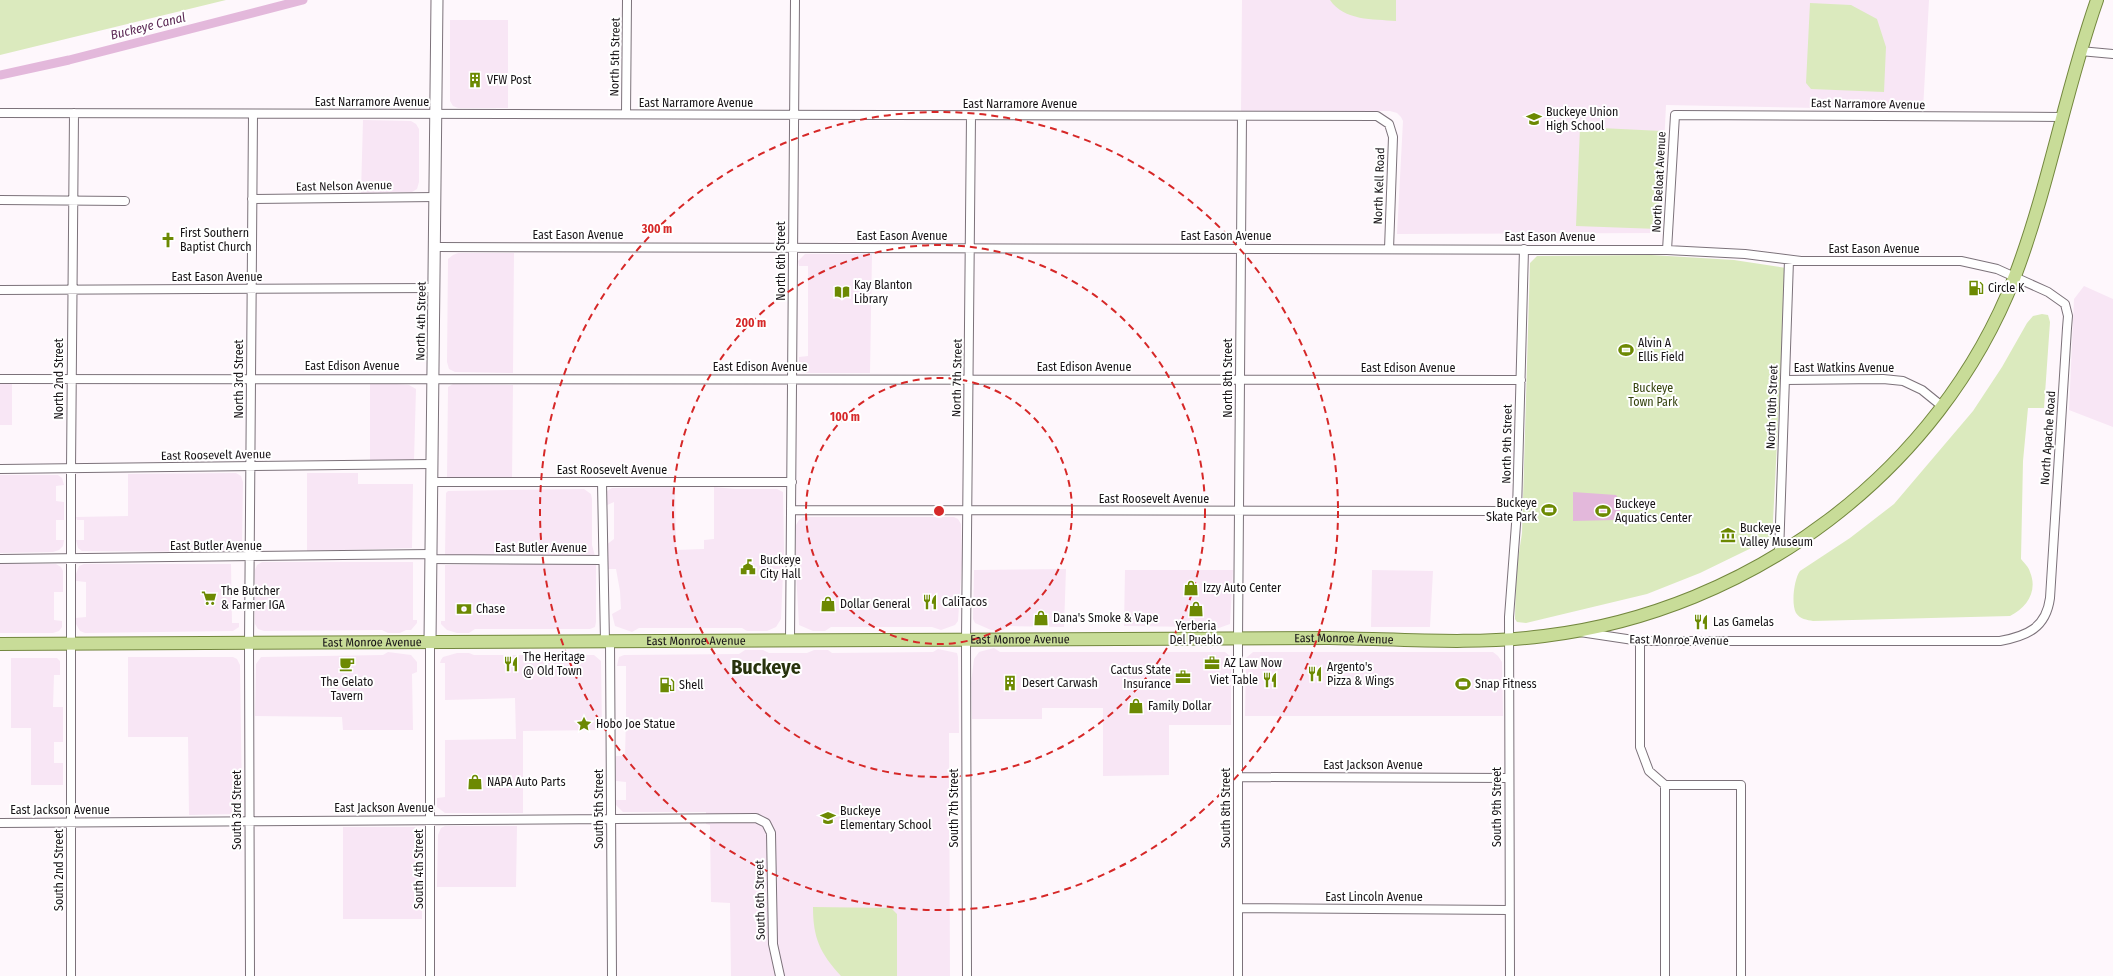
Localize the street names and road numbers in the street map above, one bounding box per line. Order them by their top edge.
street label: North 5th Street [607,17,623,97]
street label: East Narramore Avenue [315,95,429,109]
street label: East Narramore Avenue [639,96,753,110]
street label: East Narramore Avenue [1811,96,1925,112]
street label: East Narramore Avenue [963,97,1077,111]
street label: North Beloat Avenue [1649,131,1669,233]
street label: North Kell Road [1371,147,1387,225]
street label: East Nelson Avenue [296,178,392,194]
street label: North 6th Street [774,221,788,301]
street label: East Eason Avenue [532,228,624,242]
street label: East Eason Avenue [856,229,948,243]
street label: East Eason Avenue [1180,229,1272,243]
street label: East Eason Avenue [1504,230,1596,244]
street label: East Eason Avenue [1828,242,1920,256]
street label: East Eason Avenue [171,270,263,284]
street label: North 4th Street [413,281,429,361]
street label: North 2nd Street [52,338,66,420]
street label: North 8th Street [1221,338,1235,418]
street label: North 3rd Street [232,339,246,418]
street label: North 7th Street [949,339,965,417]
street label: East Edison Avenue [305,359,399,373]
street label: East Edison Avenue [713,360,807,374]
street label: East Edison Avenue [1037,360,1131,374]
street label: East Edison Avenue [1361,361,1455,375]
street label: East Watkins Avenue [1794,361,1894,375]
street label: North 10th Street [1764,365,1780,449]
street label: North Apache Road [2038,390,2058,486]
street label: North 9th Street [1499,404,1515,484]
street label: East Roosevelt Avenue [161,447,271,463]
street label: East Roosevelt Avenue [557,463,667,477]
street label: East Roosevelt Avenue [1099,492,1209,506]
street label: East Butler Avenue [170,539,262,553]
street label: East Butler Avenue [495,541,587,555]
street label: East Monroe Avenue [1294,631,1394,647]
street label: East Monroe Avenue [970,632,1070,647]
street label: East Monroe Avenue [1629,632,1729,648]
street label: East Monroe Avenue [646,634,746,648]
street label: East Monroe Avenue [322,635,422,650]
street label: East Jackson Avenue [1323,758,1423,772]
street label: South 9th Street [1490,767,1504,847]
street label: South 7th Street [947,768,961,848]
street label: South 8th Street [1219,768,1233,848]
street label: South 5th Street [592,769,606,849]
street label: South 3rd Street [230,770,244,850]
street label: East Jackson Avenue [334,801,434,815]
street label: East Jackson Avenue [10,803,110,817]
street label: South 2nd Street [52,829,66,911]
street label: South 4th Street [412,829,426,909]
street label: South 6th Street [752,860,768,940]
street label: East Lincoln Avenue [1325,890,1423,904]

